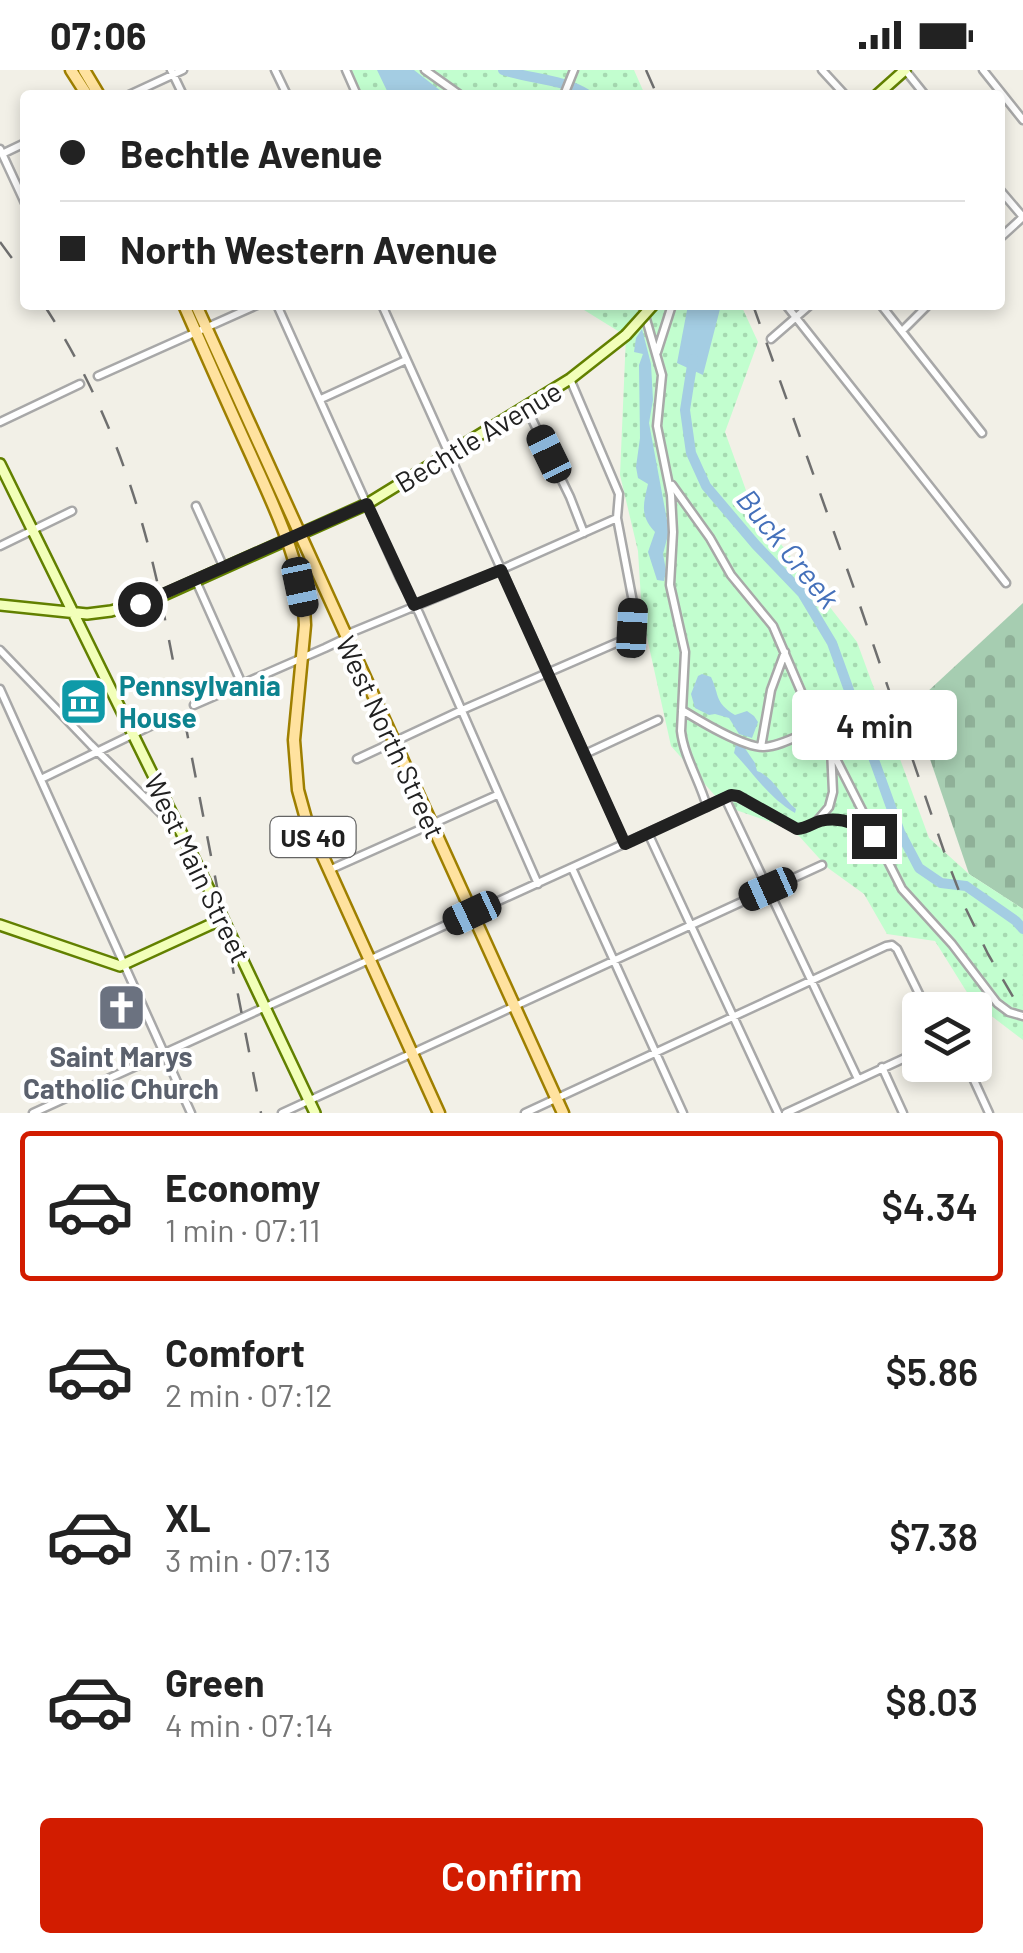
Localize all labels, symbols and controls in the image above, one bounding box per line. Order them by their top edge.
text: 07:06 [50,12,146,58]
text: Bechtle Avenue [120,130,383,176]
text: North Western Avenue [120,226,497,272]
street label: Bechtle Avenue [389,373,567,499]
car [522,420,576,488]
water label: Buck Creek [730,481,848,615]
car [279,555,321,619]
route start [118,582,163,627]
car [615,597,649,659]
street label: West North Street [329,630,453,844]
place label: Pennsylvania House [119,668,281,734]
museum icon: Pennsylvania House [58,675,110,727]
callout: 4 min [792,691,956,761]
text: 4 min [836,706,913,744]
street label: West Main Street [138,768,258,968]
route end [852,814,897,859]
road number: US 40 [270,817,356,857]
car [734,863,802,915]
car [438,887,506,939]
church icon: Saint Marys Catholic Church [95,982,147,1034]
map controls [902,992,992,1082]
button: layers [902,992,992,1082]
place label: Saint Marys Catholic Church [23,1039,219,1105]
icon: car [45,1161,135,1251]
text: Economy [165,1164,320,1210]
text: $4.34 [881,1183,978,1229]
text: 1 min · 07:11 [165,1210,321,1248]
icon: car [45,1326,135,1416]
text: Comfort [165,1329,305,1375]
text: $5.86 [886,1348,978,1394]
text: 2 min · 07:12 [165,1375,332,1413]
icon: car [45,1491,135,1581]
text: XL [165,1494,211,1540]
text: $7.38 [889,1513,978,1559]
text: 3 min · 07:13 [165,1540,331,1578]
icon: car [45,1656,135,1746]
text: Green [165,1659,265,1705]
text: $8.03 [885,1678,978,1724]
text: 4 min · 07:14 [165,1705,333,1743]
button: Confirm [40,1818,983,1933]

